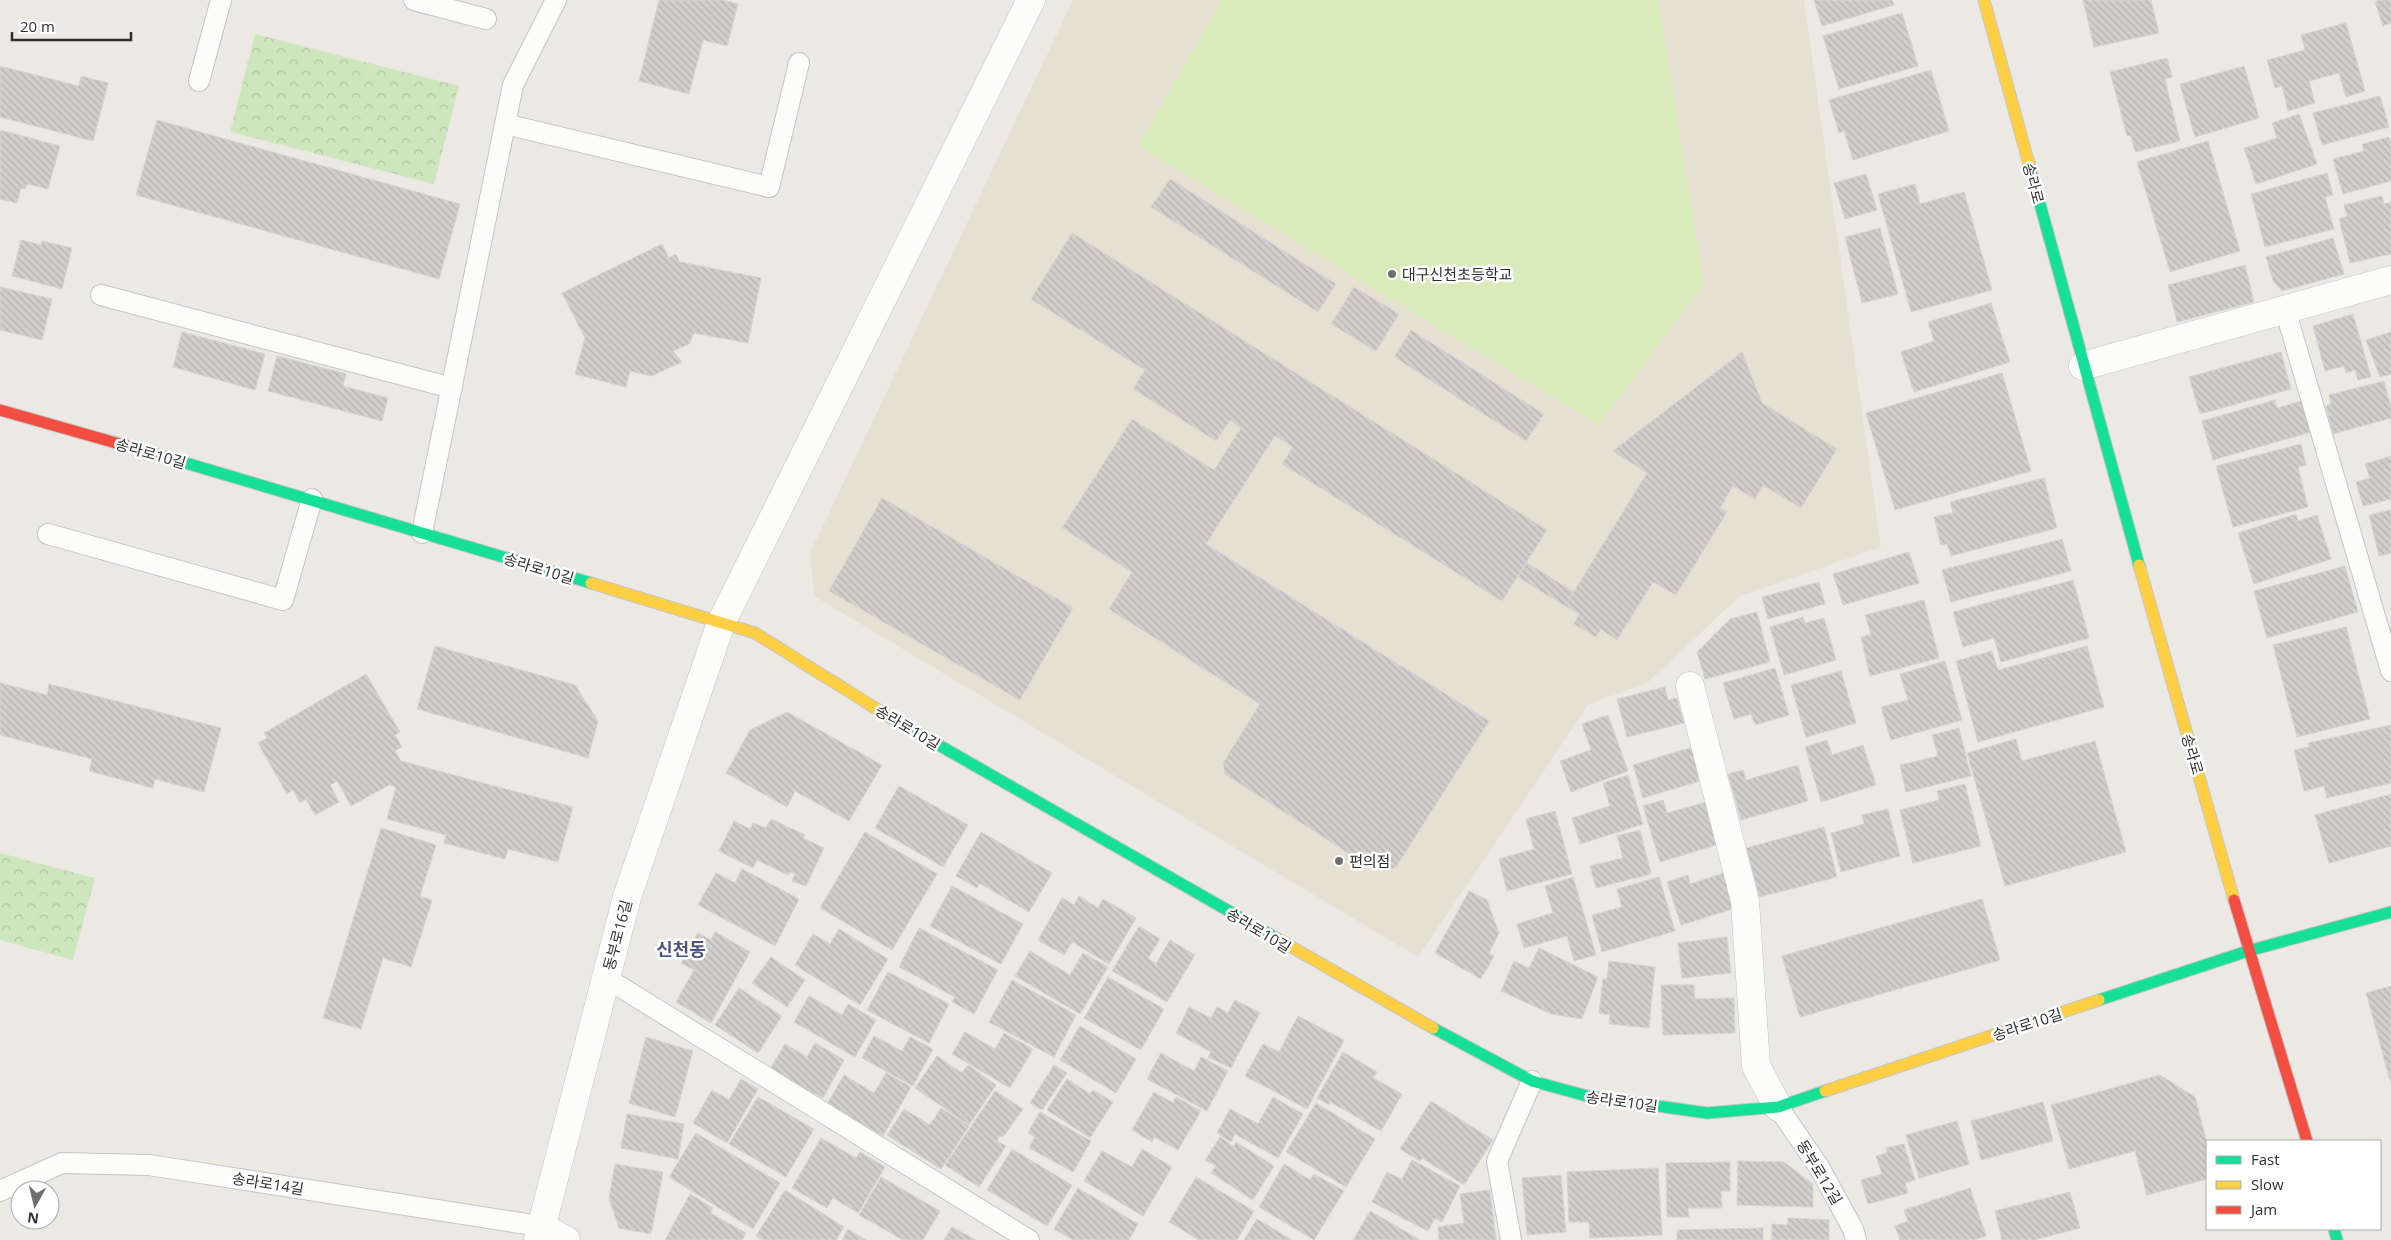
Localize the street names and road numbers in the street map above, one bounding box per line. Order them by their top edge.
street label: 송라로 [2019,160,2049,206]
street label: 송라로10길 [113,433,189,473]
street label: 송라로10길 [501,548,577,588]
street label: 송라로10길 [872,700,944,754]
street label: 송라로 [2178,731,2208,777]
street label: 동부로16길 [598,897,636,973]
street label: 송라로10길 [1223,903,1295,957]
street label: 송라로10길 [1990,1003,2064,1045]
street label: 송라로10길 [1585,1086,1659,1116]
street label: 동부로12길 [1793,1136,1847,1208]
street label: 송라로14길 [231,1167,305,1199]

